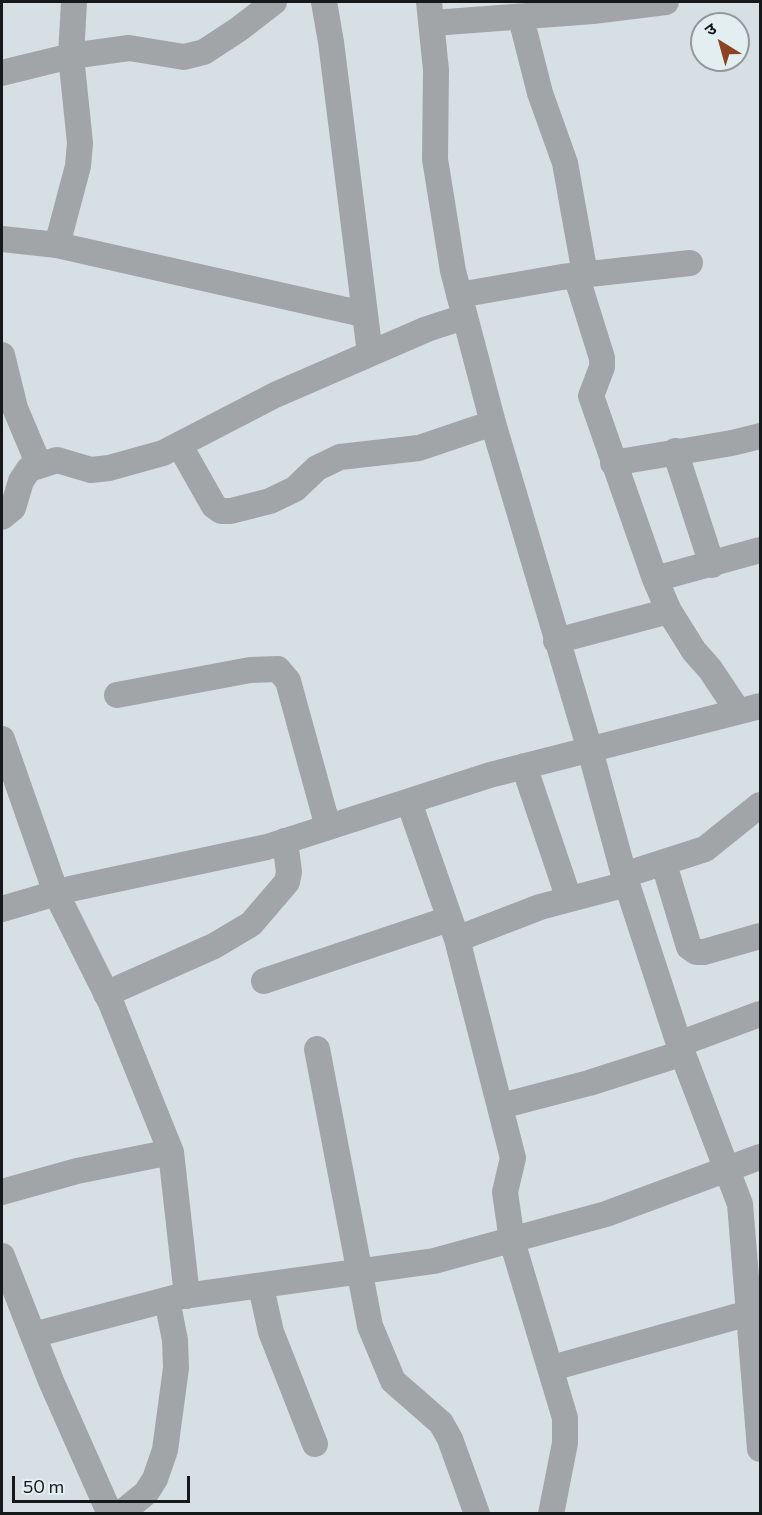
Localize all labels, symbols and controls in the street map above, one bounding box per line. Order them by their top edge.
north arrow [690,12,750,72]
text: उ [701,18,720,39]
scale bar [15,1464,194,1502]
text: 50 m [23,1475,64,1497]

